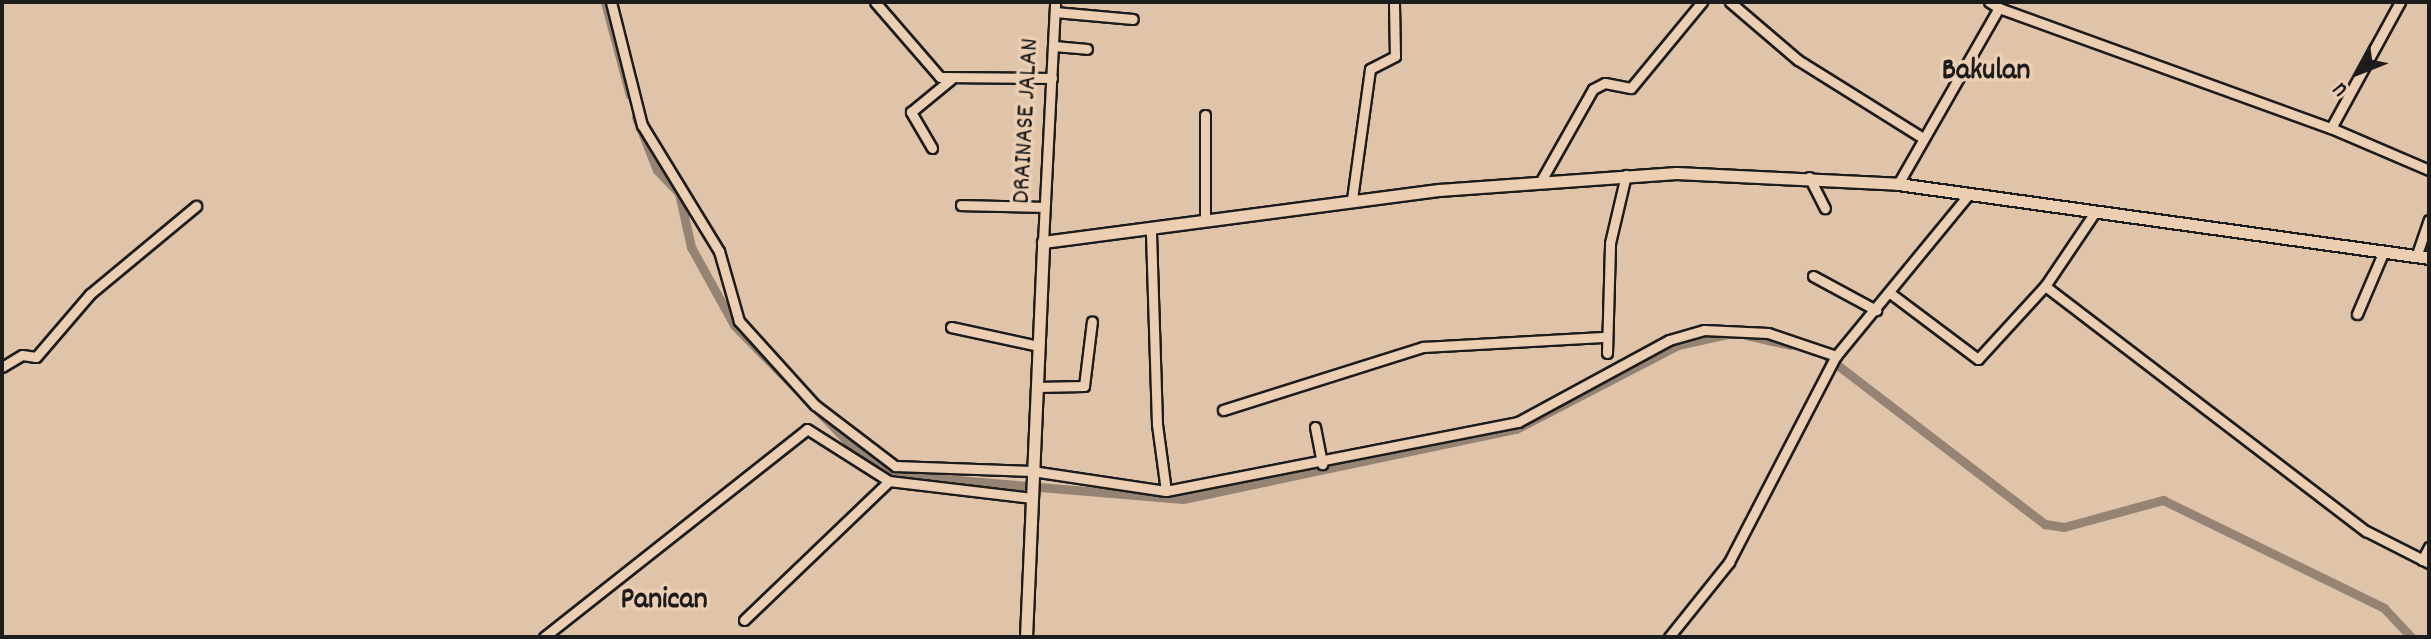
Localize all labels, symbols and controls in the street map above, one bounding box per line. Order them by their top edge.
north arrow [2319,32,2399,112]
street label: DRAINASE JALAN [1007,37,1047,205]
district label: Bakulan [1942,55,2030,91]
text: U [2326,74,2356,103]
district label: Panican [620,584,708,620]

